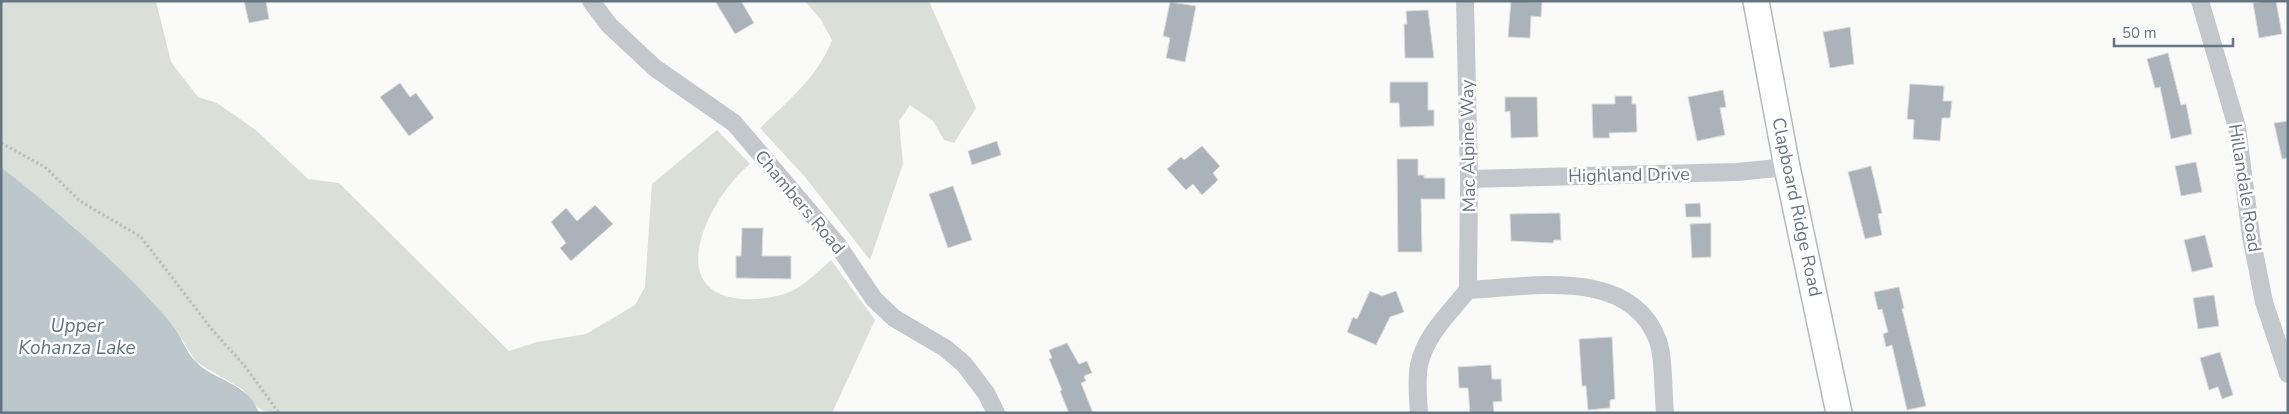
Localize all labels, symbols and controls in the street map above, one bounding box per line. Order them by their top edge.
scale bar [2114,15,2233,47]
text: 50 m [2122,23,2157,43]
street label: Mac Alpine Way [1455,79,1481,213]
street label: Clapboard Ridge Road [1766,115,1828,299]
street label: Hillandale Road [2223,122,2267,254]
street label: Chambers Road [749,145,851,259]
street label: Highland Drive [1568,162,1690,188]
water label: Upper Kohanza Lake [18,313,136,361]

